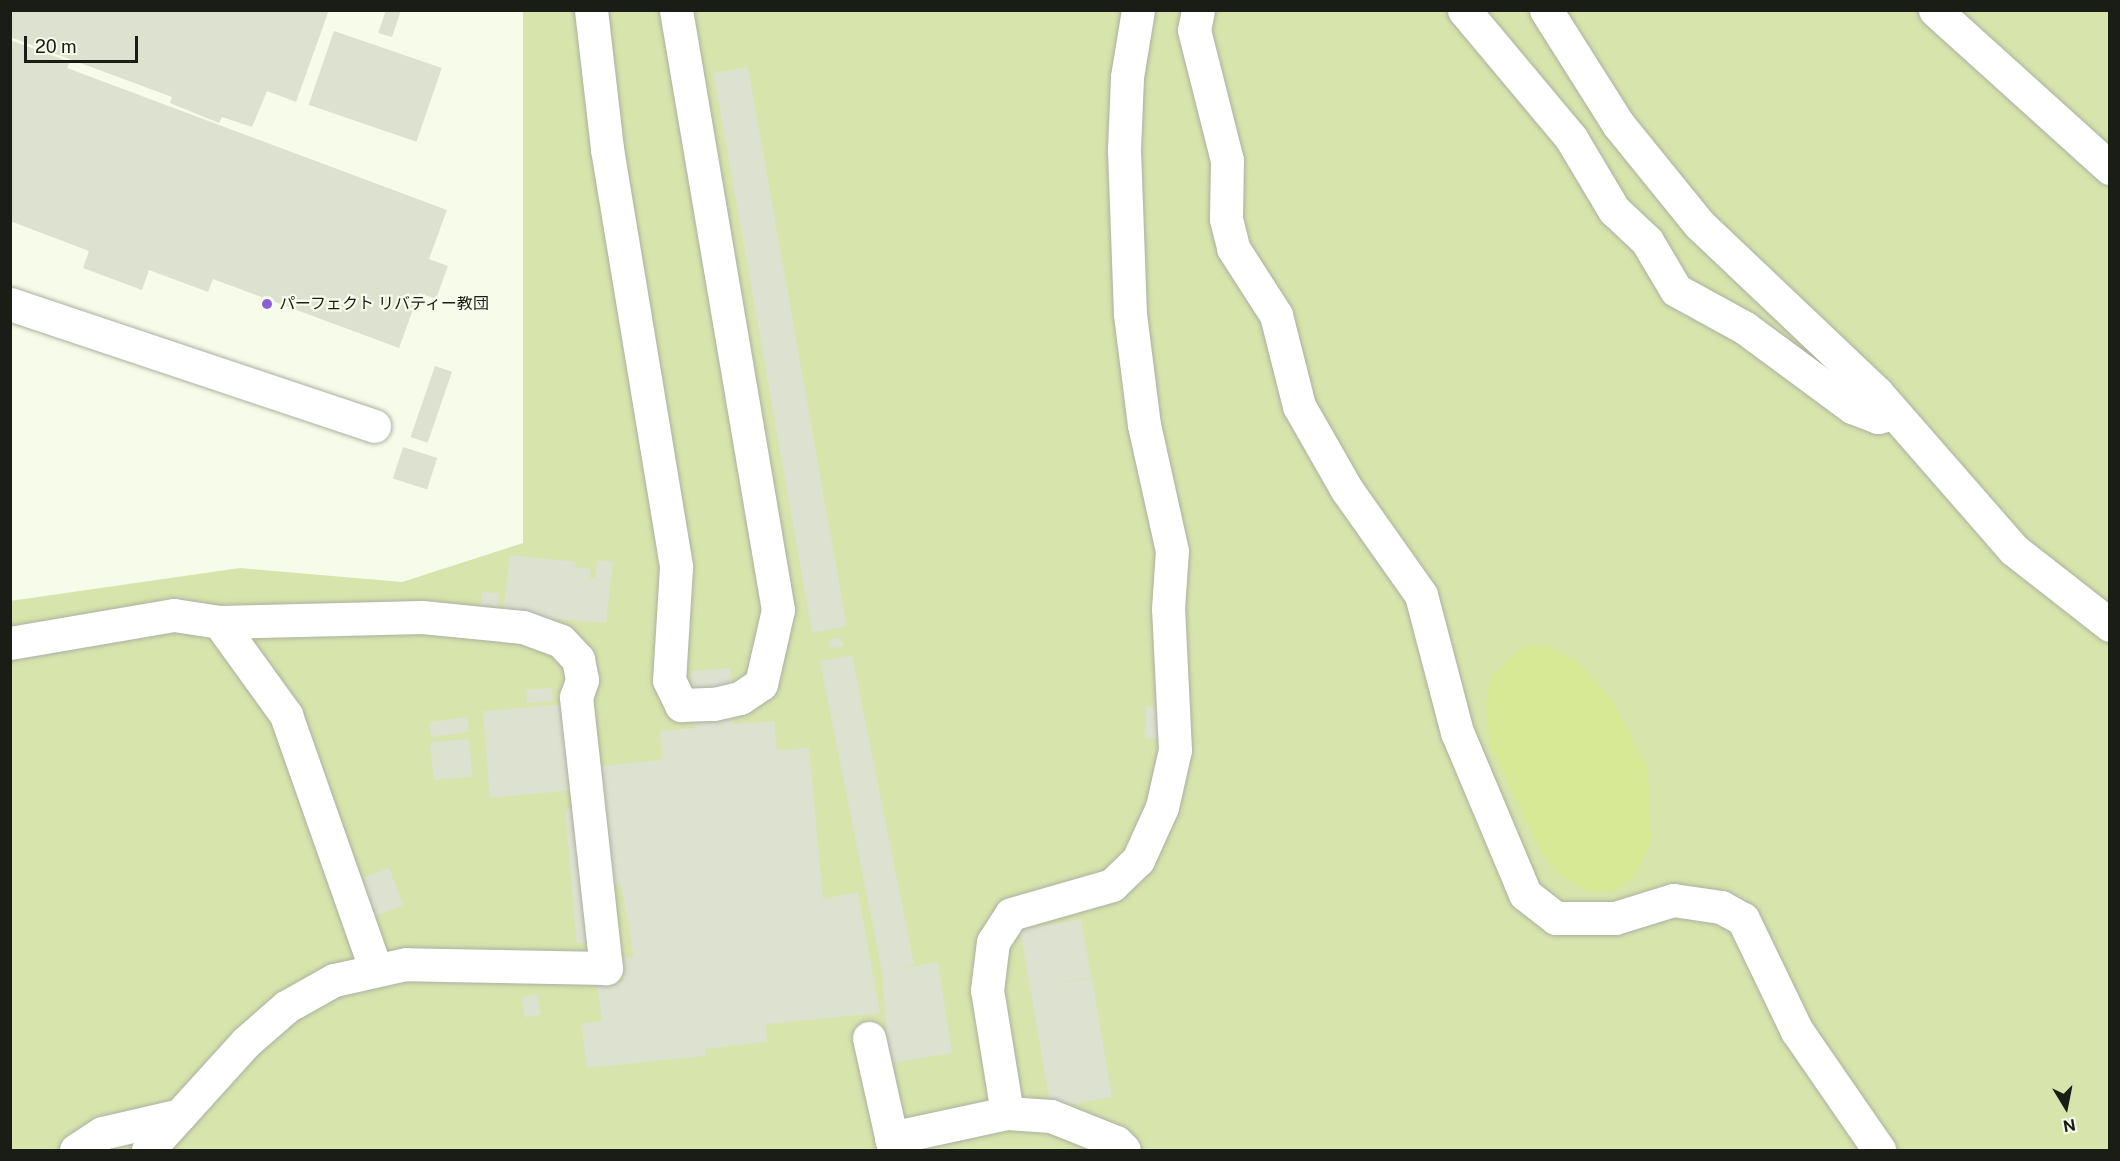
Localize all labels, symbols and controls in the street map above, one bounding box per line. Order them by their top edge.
scale bar [27,24,141,62]
text: 20 m [35,36,77,57]
place label: パーフェクト リバティー教団 [279,294,491,314]
marker: パーフェクト リバティー教団 [260,297,274,311]
north arrow [2036,1077,2096,1137]
text: N [2061,1115,2077,1136]

